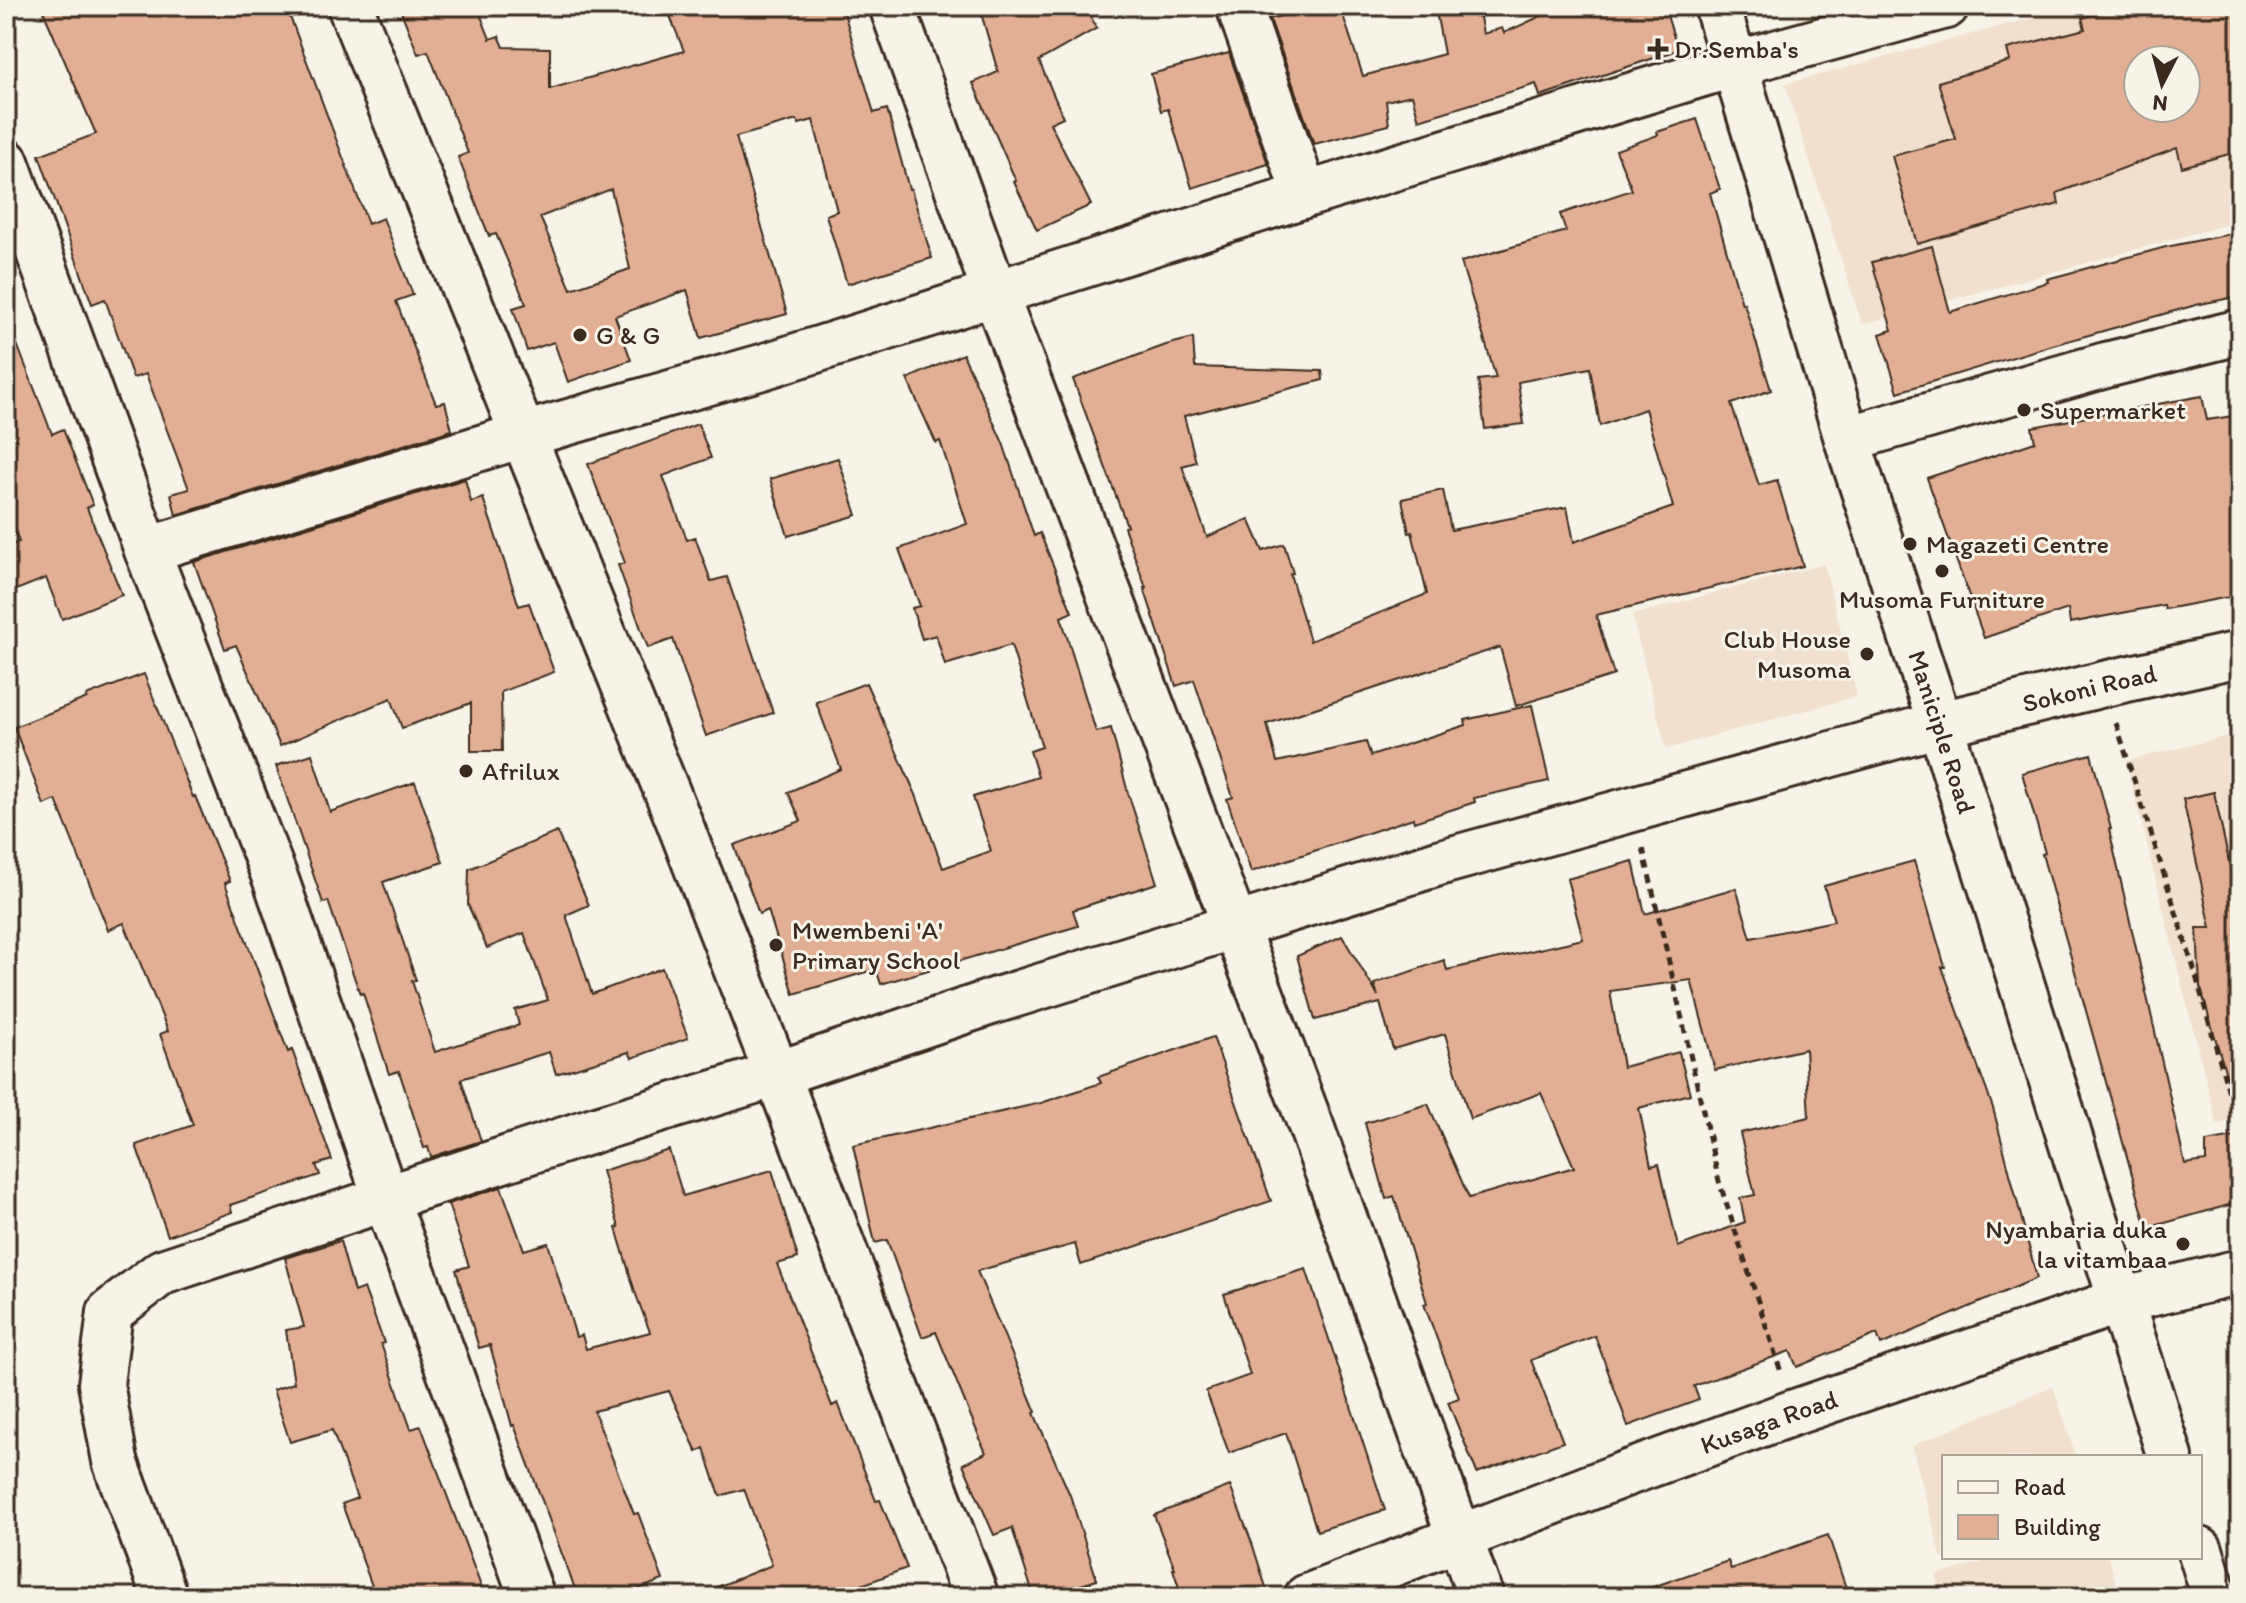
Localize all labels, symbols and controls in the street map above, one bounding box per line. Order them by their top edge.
place label: Dr.Semba's [1674,33,1799,65]
marker: Dr.Semba's [1649,40,1667,58]
north arrow [2122,44,2202,124]
text: N [2151,89,2169,118]
place label: G & G [596,319,660,351]
marker: G & G [571,326,589,344]
place label: Supermarket [2040,394,2186,426]
marker: Supermarket [2015,401,2033,419]
place label: Magazeti Centre [1926,528,2109,560]
marker: Magazeti Centre [1901,535,1919,553]
marker: Musoma Furniture [1933,562,1951,580]
place label: Musoma Furniture [1839,583,2045,615]
place label: Club House Musoma [1723,623,1851,685]
marker: Club House Musoma [1858,645,1876,663]
street label: Maniciple Road [1901,646,1983,817]
street label: Sokoni Road [2019,657,2160,719]
place label: Afrilux [482,755,560,787]
marker: Afrilux [457,762,475,780]
place label: Mwembeni 'A' Primary School [792,914,960,976]
marker: Mwembeni 'A' Primary School [767,936,785,954]
place label: Nyambaria duka la vitambaa [1985,1213,2167,1275]
marker: Nyambaria duka la vitambaa [2174,1235,2192,1253]
street label: Kusaga Road [1696,1383,1842,1461]
legend [1942,1455,2202,1559]
text: Road [2014,1472,2066,1501]
text: Building [2014,1512,2101,1541]

